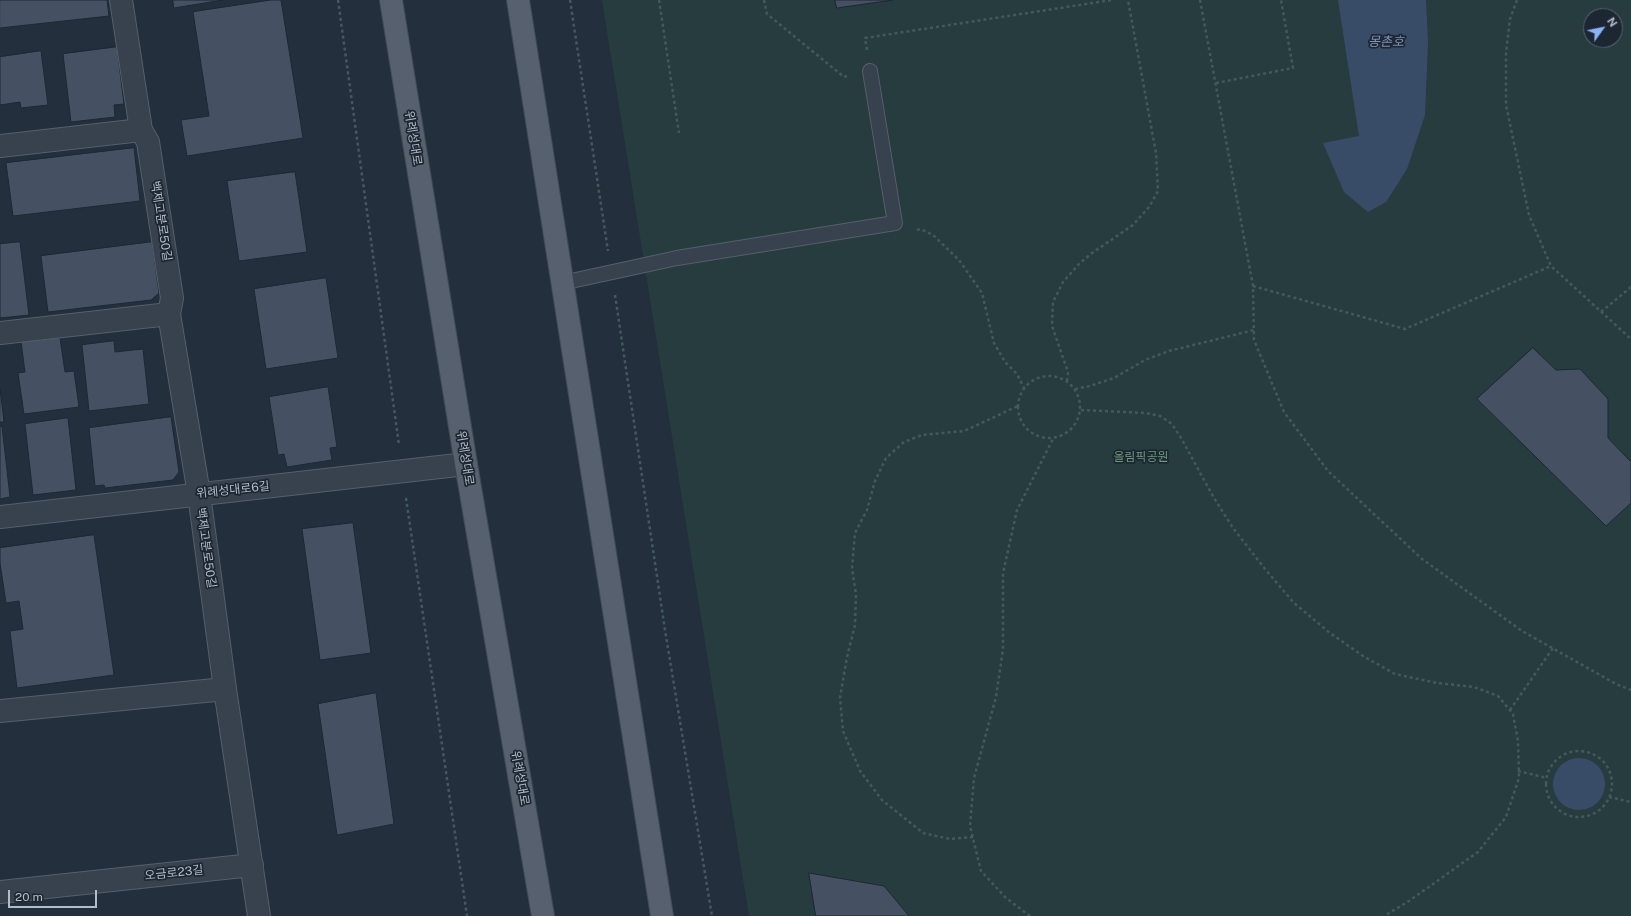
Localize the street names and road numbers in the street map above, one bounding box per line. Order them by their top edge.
street label: 위례성대로 [402,110,424,166]
street label: 백제고분로50길 [148,180,174,262]
street label: 위례성대로 [454,430,476,486]
street label: 위례성대로6길 [196,479,270,501]
street label: 백제고분로50길 [193,507,219,589]
street label: 위례성대로 [508,750,532,806]
street label: 오금로23길 [144,863,204,883]

